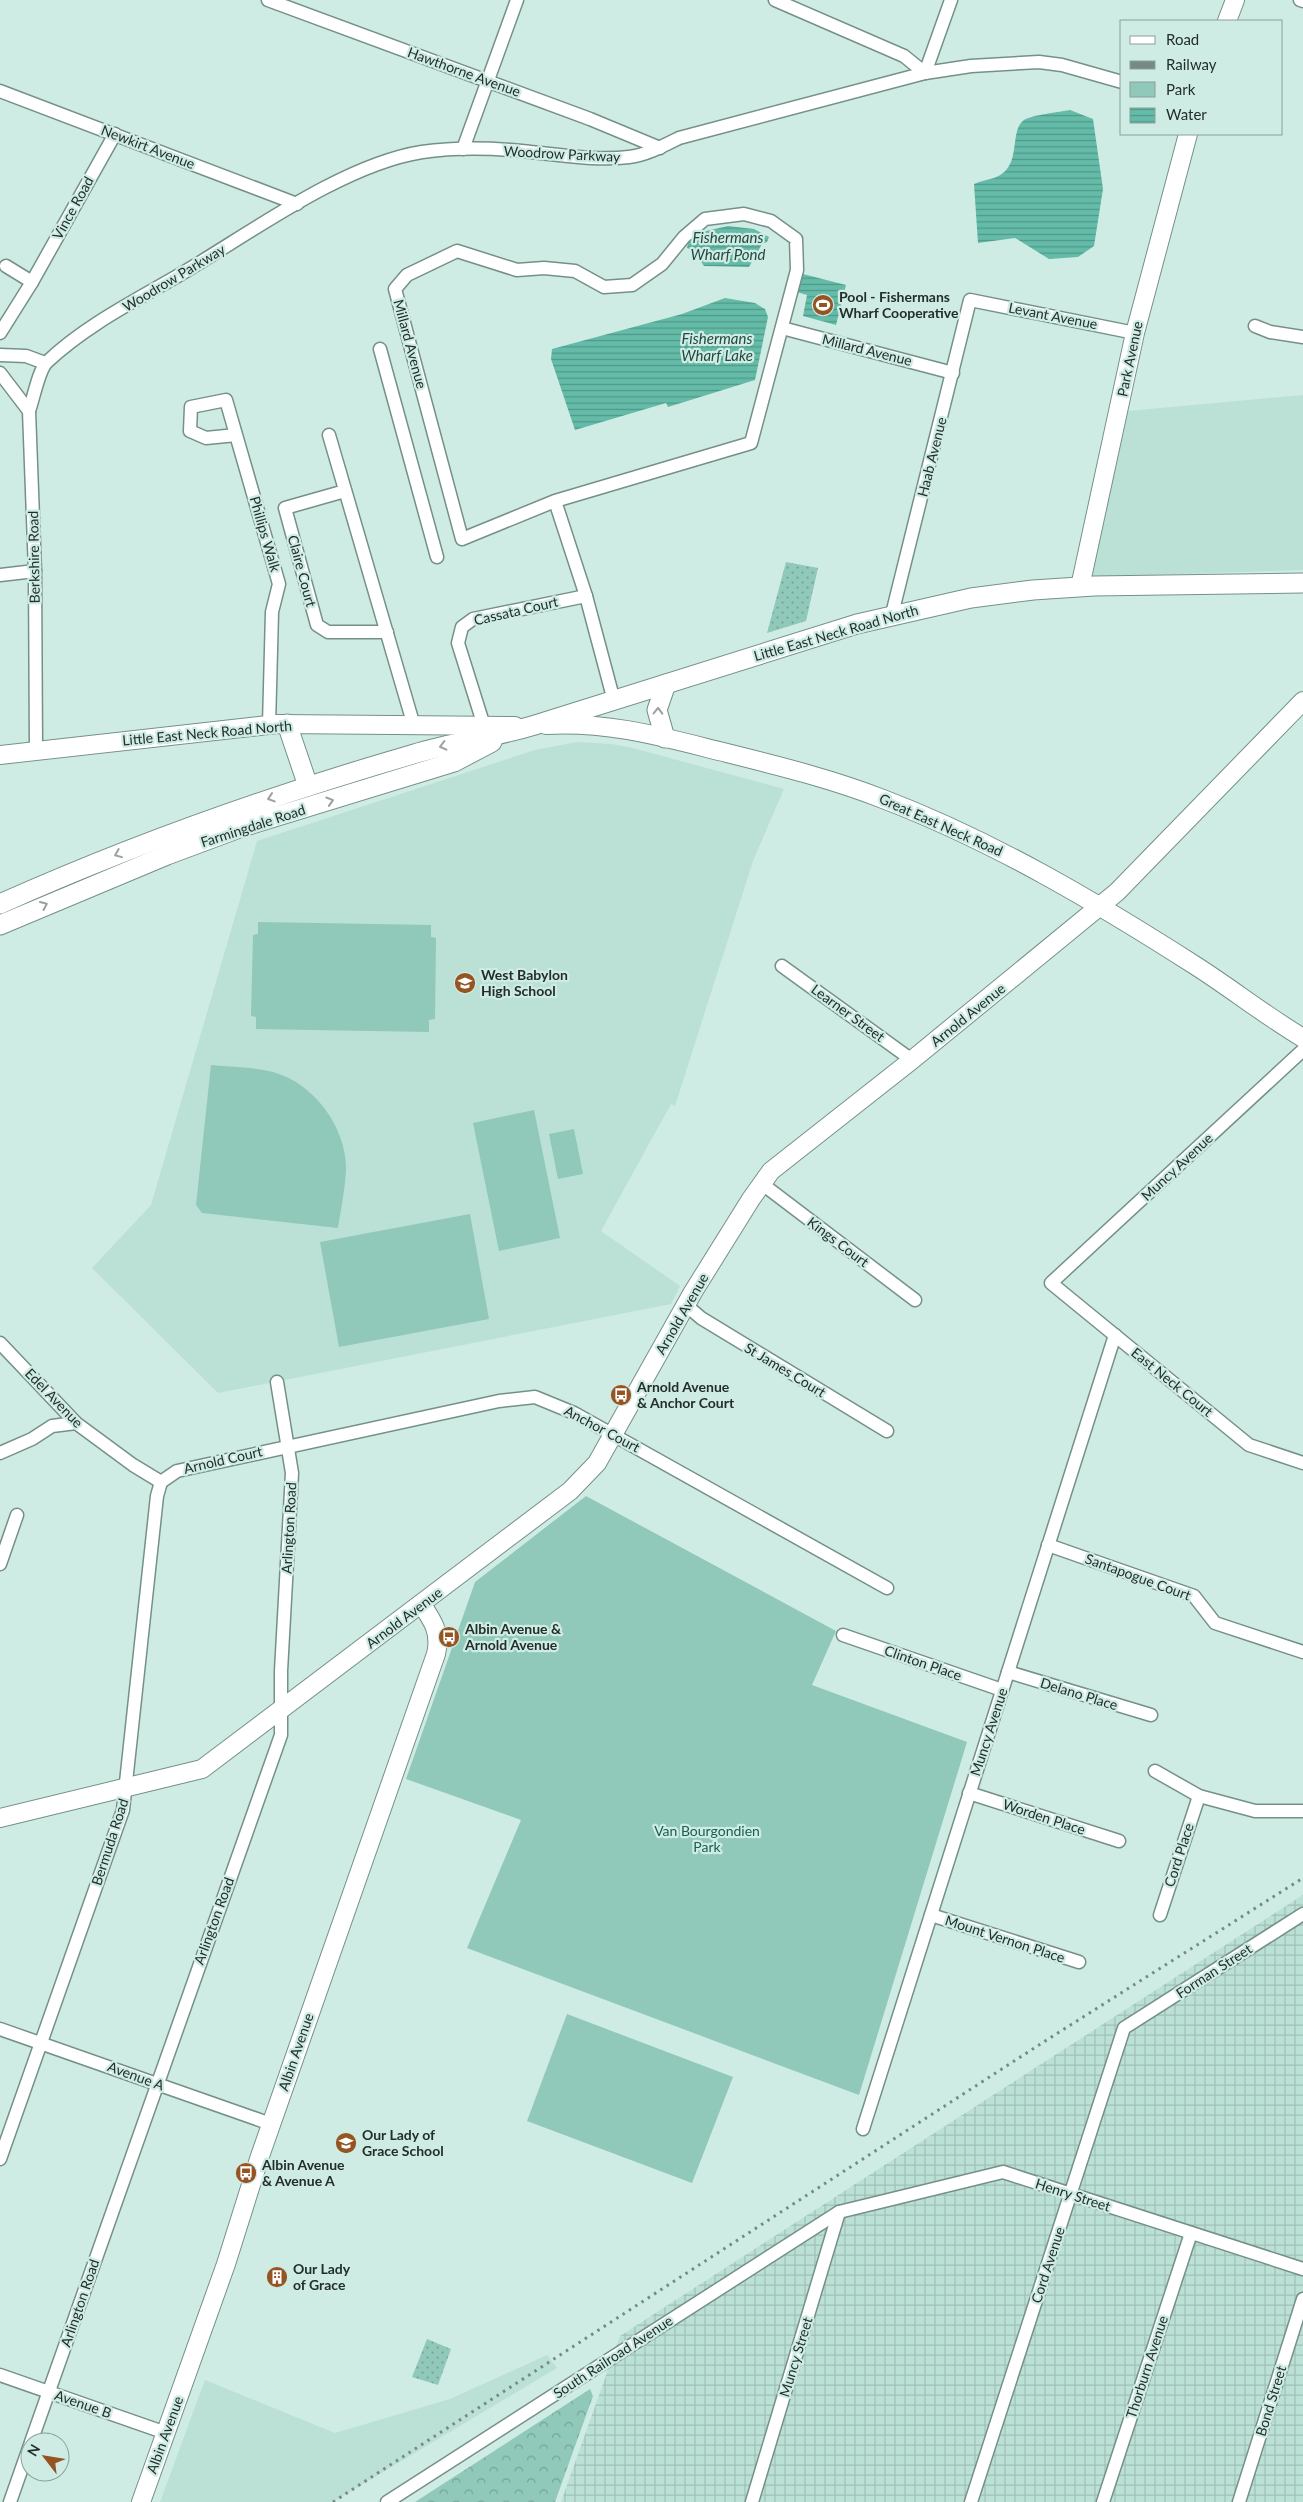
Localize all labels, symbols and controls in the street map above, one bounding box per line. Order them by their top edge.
legend [1120,20,1283,135]
text: Road [1166,30,1199,48]
street label: Hawthorne Avenue [405,43,523,100]
text: Railway [1166,55,1217,73]
text: Park [1166,80,1196,98]
text: Water [1166,105,1207,123]
street label: Newkirt Avenue [99,121,197,172]
street label: Woodrow Parkway [503,142,621,165]
street label: Vince Road [48,173,97,242]
water label: Fishermans Wharf Pond [691,228,766,263]
street label: Woodrow Parkway [119,240,229,315]
place label: Pool - Fishermans Wharf Cooperative [839,288,959,321]
sports icon: Pool - Fishermans Wharf Cooperative [811,293,835,317]
street label: Millard Avenue [390,297,431,390]
street label: Levant Avenue [1007,299,1099,332]
street label: Park Avenue [1113,320,1146,398]
water label: Fishermans Wharf Lake [681,329,753,364]
street label: Millard Avenue [820,330,914,369]
street label: Haab Avenue [913,415,950,499]
street label: Phillips Walk [247,494,285,574]
street label: Berkshire Road [24,511,43,603]
street label: Claire Court [285,533,320,609]
street label: Cassata Court [472,593,560,628]
street label: Little East Neck Road North [752,601,920,664]
one-way arrow [653,707,663,714]
street label: Little East Neck Road North [121,717,292,748]
one-way arrow [439,740,448,751]
street label: Great East Neck Road [877,790,1006,860]
one-way arrow [267,793,276,803]
one-way arrow [325,797,334,807]
street label: Farmingdale Road [198,801,307,850]
one-way arrow [114,847,123,858]
one-way arrow [39,901,48,912]
place label: West Babylon High School [481,966,568,999]
school or university icon: West Babylon High School [453,971,477,995]
street label: Arnold Avenue [927,979,1008,1050]
street label: Learner Street [808,980,888,1045]
street label: Muncy Avenue [1137,1129,1216,1204]
street label: Kings Court [804,1213,872,1270]
street label: Arnold Avenue [651,1270,712,1357]
street label: St James Court [742,1339,829,1400]
street label: East Neck Court [1128,1344,1217,1420]
street label: Edel Avenue [22,1364,87,1431]
place label: Arnold Avenue & Anchor Court [636,1378,735,1411]
bus stop icon: Arnold Avenue & Anchor Court [609,1383,633,1407]
street label: Anchor Court [562,1402,643,1456]
street label: Arnold Court [182,1442,264,1477]
street label: Arlington Road [278,1482,299,1574]
street label: Santapogue Court [1083,1550,1193,1604]
street label: Arnold Avenue [362,1583,445,1652]
place label: Albin Avenue & Arnold Avenue [464,1620,562,1653]
bus stop icon: Albin Avenue & Arnold Avenue [437,1625,461,1649]
street label: Clinton Place [882,1641,964,1684]
street label: Delano Place [1038,1674,1120,1713]
street label: Muncy Avenue [966,1686,1011,1778]
street label: Worden Place [1001,1795,1088,1838]
street label: Bermuda Road [88,1796,132,1887]
street label: Cord Place [1160,1821,1197,1889]
park label: Van Bourgondien Park [654,1822,760,1855]
street label: Arlington Road [190,1875,237,1967]
street label: Mount Vernon Place [943,1911,1067,1966]
street label: Forman Street [1173,1940,1255,2001]
street label: Albin Avenue [274,2011,317,2093]
street label: Avenue A [106,2057,167,2094]
place label: Our Lady of Grace School [362,2126,444,2159]
school or university icon: Our Lady of Grace School [334,2131,358,2155]
place label: Albin Avenue & Avenue A [261,2156,345,2189]
bus stop icon: Albin Avenue & Avenue A [234,2161,258,2185]
street label: Henry Street [1033,2174,1113,2215]
street label: Cord Avenue [1027,2225,1068,2305]
street label: Arlington Road [57,2257,102,2349]
place label: Our Lady of Grace [293,2260,351,2293]
building icon: Our Lady of Grace [265,2265,289,2289]
street label: South Railroad Avenue [550,2312,676,2402]
street label: Thorburn Avenue [1122,2313,1171,2420]
street label: Muncy Street [775,2315,816,2399]
street label: Bond Street [1252,2363,1289,2438]
street label: Avenue B [53,2386,114,2421]
street label: Albin Avenue [143,2394,186,2476]
north arrow [20,2432,70,2482]
text: N [23,2441,43,2459]

